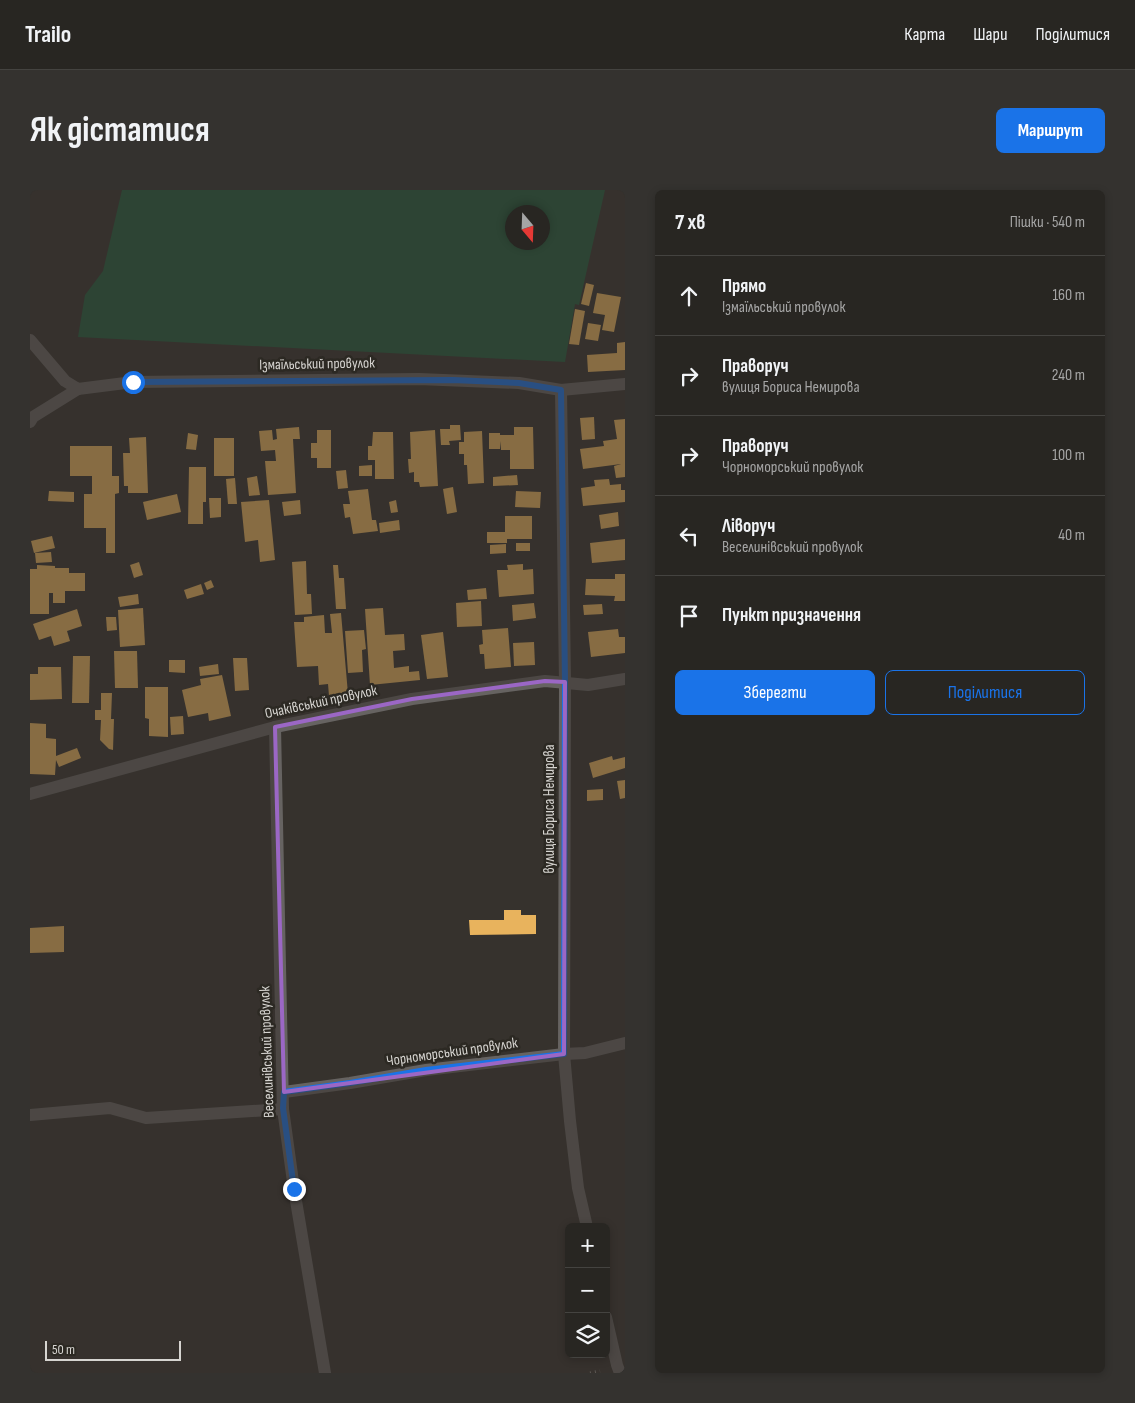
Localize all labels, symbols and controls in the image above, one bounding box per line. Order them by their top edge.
text: Trailo [25,20,71,49]
text: Карта [904,24,945,45]
text: Шари [973,24,1007,45]
text: Поділитися [1035,24,1110,45]
button: Маршрут [996,108,1105,153]
text: Як дістатися [30,109,210,152]
north arrow [505,205,550,250]
text: 7 хв [675,210,705,235]
text: Пішки · 540 m [1010,213,1085,232]
text: Прямо [722,275,766,298]
icon: ahead [675,282,703,310]
text: 160 m [1052,286,1085,305]
text: Ізмаїльський провулок [722,298,845,317]
street label: Ізмаїльський провулок [259,353,375,375]
text: Праворуч [722,355,789,378]
icon: right [675,362,703,390]
text: 240 m [1052,366,1085,385]
route start [122,371,145,394]
text: вулиця Бориса Немирова [722,378,860,397]
text: Праворуч [722,435,789,458]
icon: right [675,442,703,470]
text: 100 m [1052,446,1085,465]
text: Чорноморський провулок [722,458,863,477]
text: Ліворуч [722,515,775,538]
icon: left [675,522,703,550]
text: 40 m [1058,526,1085,545]
text: Веселинівський провулок [722,538,863,557]
icon: arrive [675,602,703,630]
text: Пункт призначення [722,604,861,627]
button: Зберегти [675,670,875,715]
button: Поділитися [885,670,1085,715]
street label: Очаківський провулок [263,681,379,723]
street label: вулиця Бориса Немирова [540,744,559,873]
street label: Веселинівський провулок [255,985,279,1118]
street label: Чорноморський провулок [385,1033,519,1071]
route end [283,1178,306,1201]
map controls [565,1223,610,1358]
button: + [565,1223,610,1268]
button: − [565,1268,610,1313]
button: layers [565,1313,610,1358]
scale bar [45,1338,181,1361]
text: 50 m [52,1341,75,1358]

